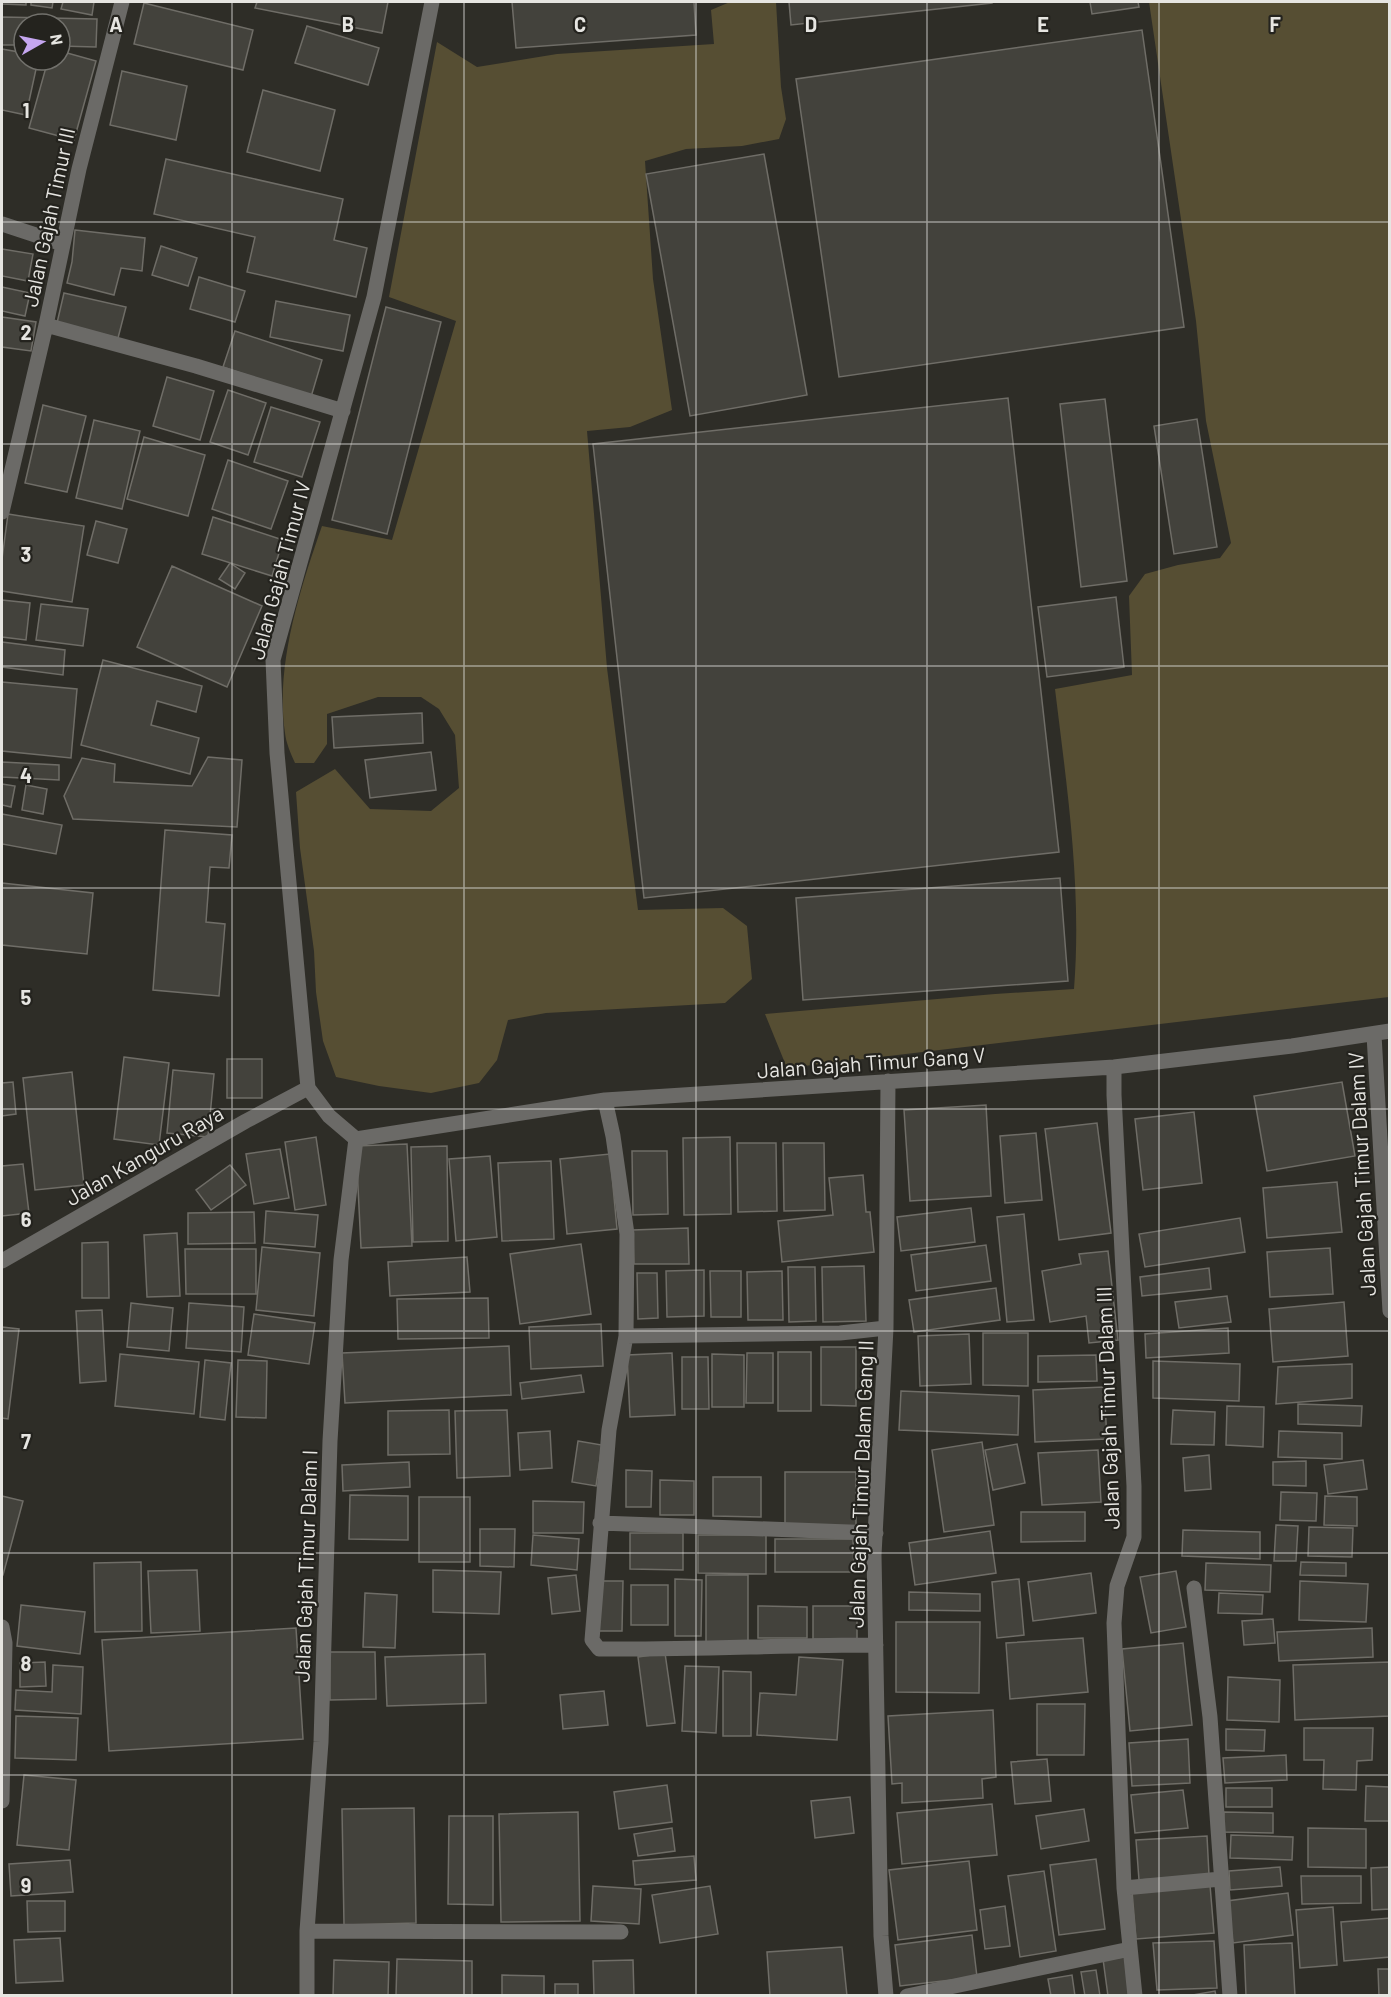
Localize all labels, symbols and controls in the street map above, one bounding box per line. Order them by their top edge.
north arrow [12,12,72,72]
text: A [109,12,123,36]
text: B [342,12,354,36]
text: C [574,12,586,36]
text: D [805,12,817,36]
text: E [1037,12,1049,36]
text: F [1269,12,1281,36]
text: N [47,33,68,46]
text: 1 [22,98,30,122]
street label: Jalan Gajah Timur III [17,125,79,309]
text: 2 [20,320,32,344]
street label: Jalan Gajah Timur IV [243,478,315,662]
text: 3 [21,542,31,566]
text: 4 [20,763,32,787]
text: 5 [21,985,32,1009]
street label: Jalan Gajah Timur Gang V [756,1042,986,1082]
street label: Jalan Gajah Timur Dalam IV [1342,1051,1380,1297]
street label: Jalan Kanguru Raya [61,1100,227,1210]
text: 6 [21,1207,32,1231]
street label: Jalan Gajah Timur Dalam III [1090,1286,1124,1530]
street label: Jalan Gajah Timur Dalam Gang II [842,1340,878,1628]
text: 7 [21,1429,31,1453]
street label: Jalan Gajah Timur Dalam I [288,1449,322,1683]
text: 8 [21,1651,32,1675]
text: 9 [21,1873,31,1897]

